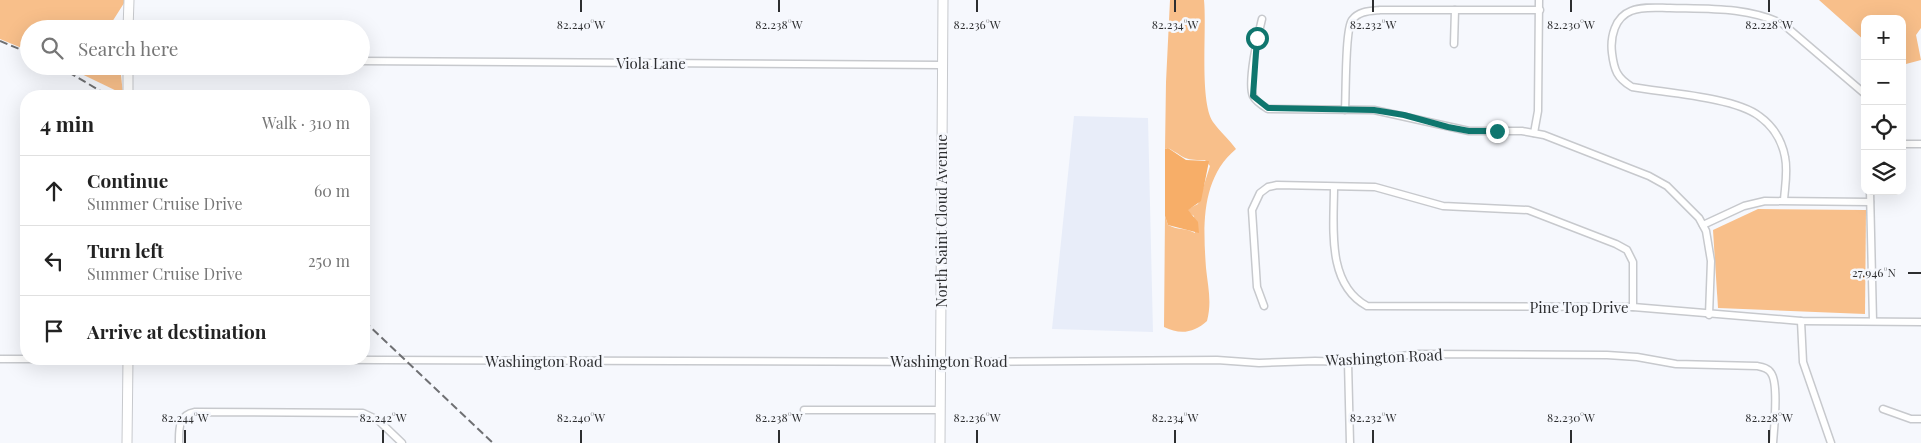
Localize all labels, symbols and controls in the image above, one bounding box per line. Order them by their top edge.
map controls [1861,15,1906,195]
button: + [1861,15,1906,60]
text: 82.240°W [557,16,605,32]
text: 82.238°W [755,16,803,32]
text: 82.236°W [953,16,1001,32]
text: 82.234°W [1152,16,1198,32]
text: 82.232°W [1350,16,1396,32]
text: 82.230°W [1547,16,1595,32]
text: 82.228°W [1745,16,1793,32]
search box [20,20,370,75]
route start [1246,27,1269,50]
icon: search [38,34,66,62]
text: Search here [78,35,178,61]
street label: Viola Lane [615,53,686,73]
button: − [1861,60,1906,105]
button: locate [1861,105,1906,150]
text: 4 min [40,109,94,137]
text: Walk · 310 m [262,112,350,133]
route end [1486,120,1509,143]
street label: North Saint Cloud Avenue [931,134,951,308]
button: layers [1861,150,1906,195]
text: Continue [87,167,168,193]
icon: ahead [40,177,68,205]
text: 60 m [314,180,350,201]
text: Summer Cruise Drive [87,193,243,214]
text: Turn left [87,237,164,263]
icon: left [40,247,68,275]
text: 250 m [308,250,350,271]
text: Summer Cruise Drive [87,263,243,284]
text: 27.946°N [1852,264,1896,280]
street label: Pine Top Drive [1529,297,1629,317]
icon: arrive [40,317,68,345]
text: Arrive at destination [87,318,267,344]
street label: Washington Road [1324,344,1443,370]
street label: Washington Road [484,351,603,371]
street label: Washington Road [889,351,1008,371]
text: 82.244°W [161,409,209,425]
text: 82.242°W [359,409,407,425]
text: 82.240°W [557,409,605,425]
text: 82.238°W [755,409,803,425]
text: 82.236°W [953,409,1001,425]
text: 82.234°W [1152,409,1198,425]
text: 82.232°W [1350,409,1396,425]
text: 82.230°W [1547,409,1595,425]
text: 82.228°W [1745,409,1793,425]

